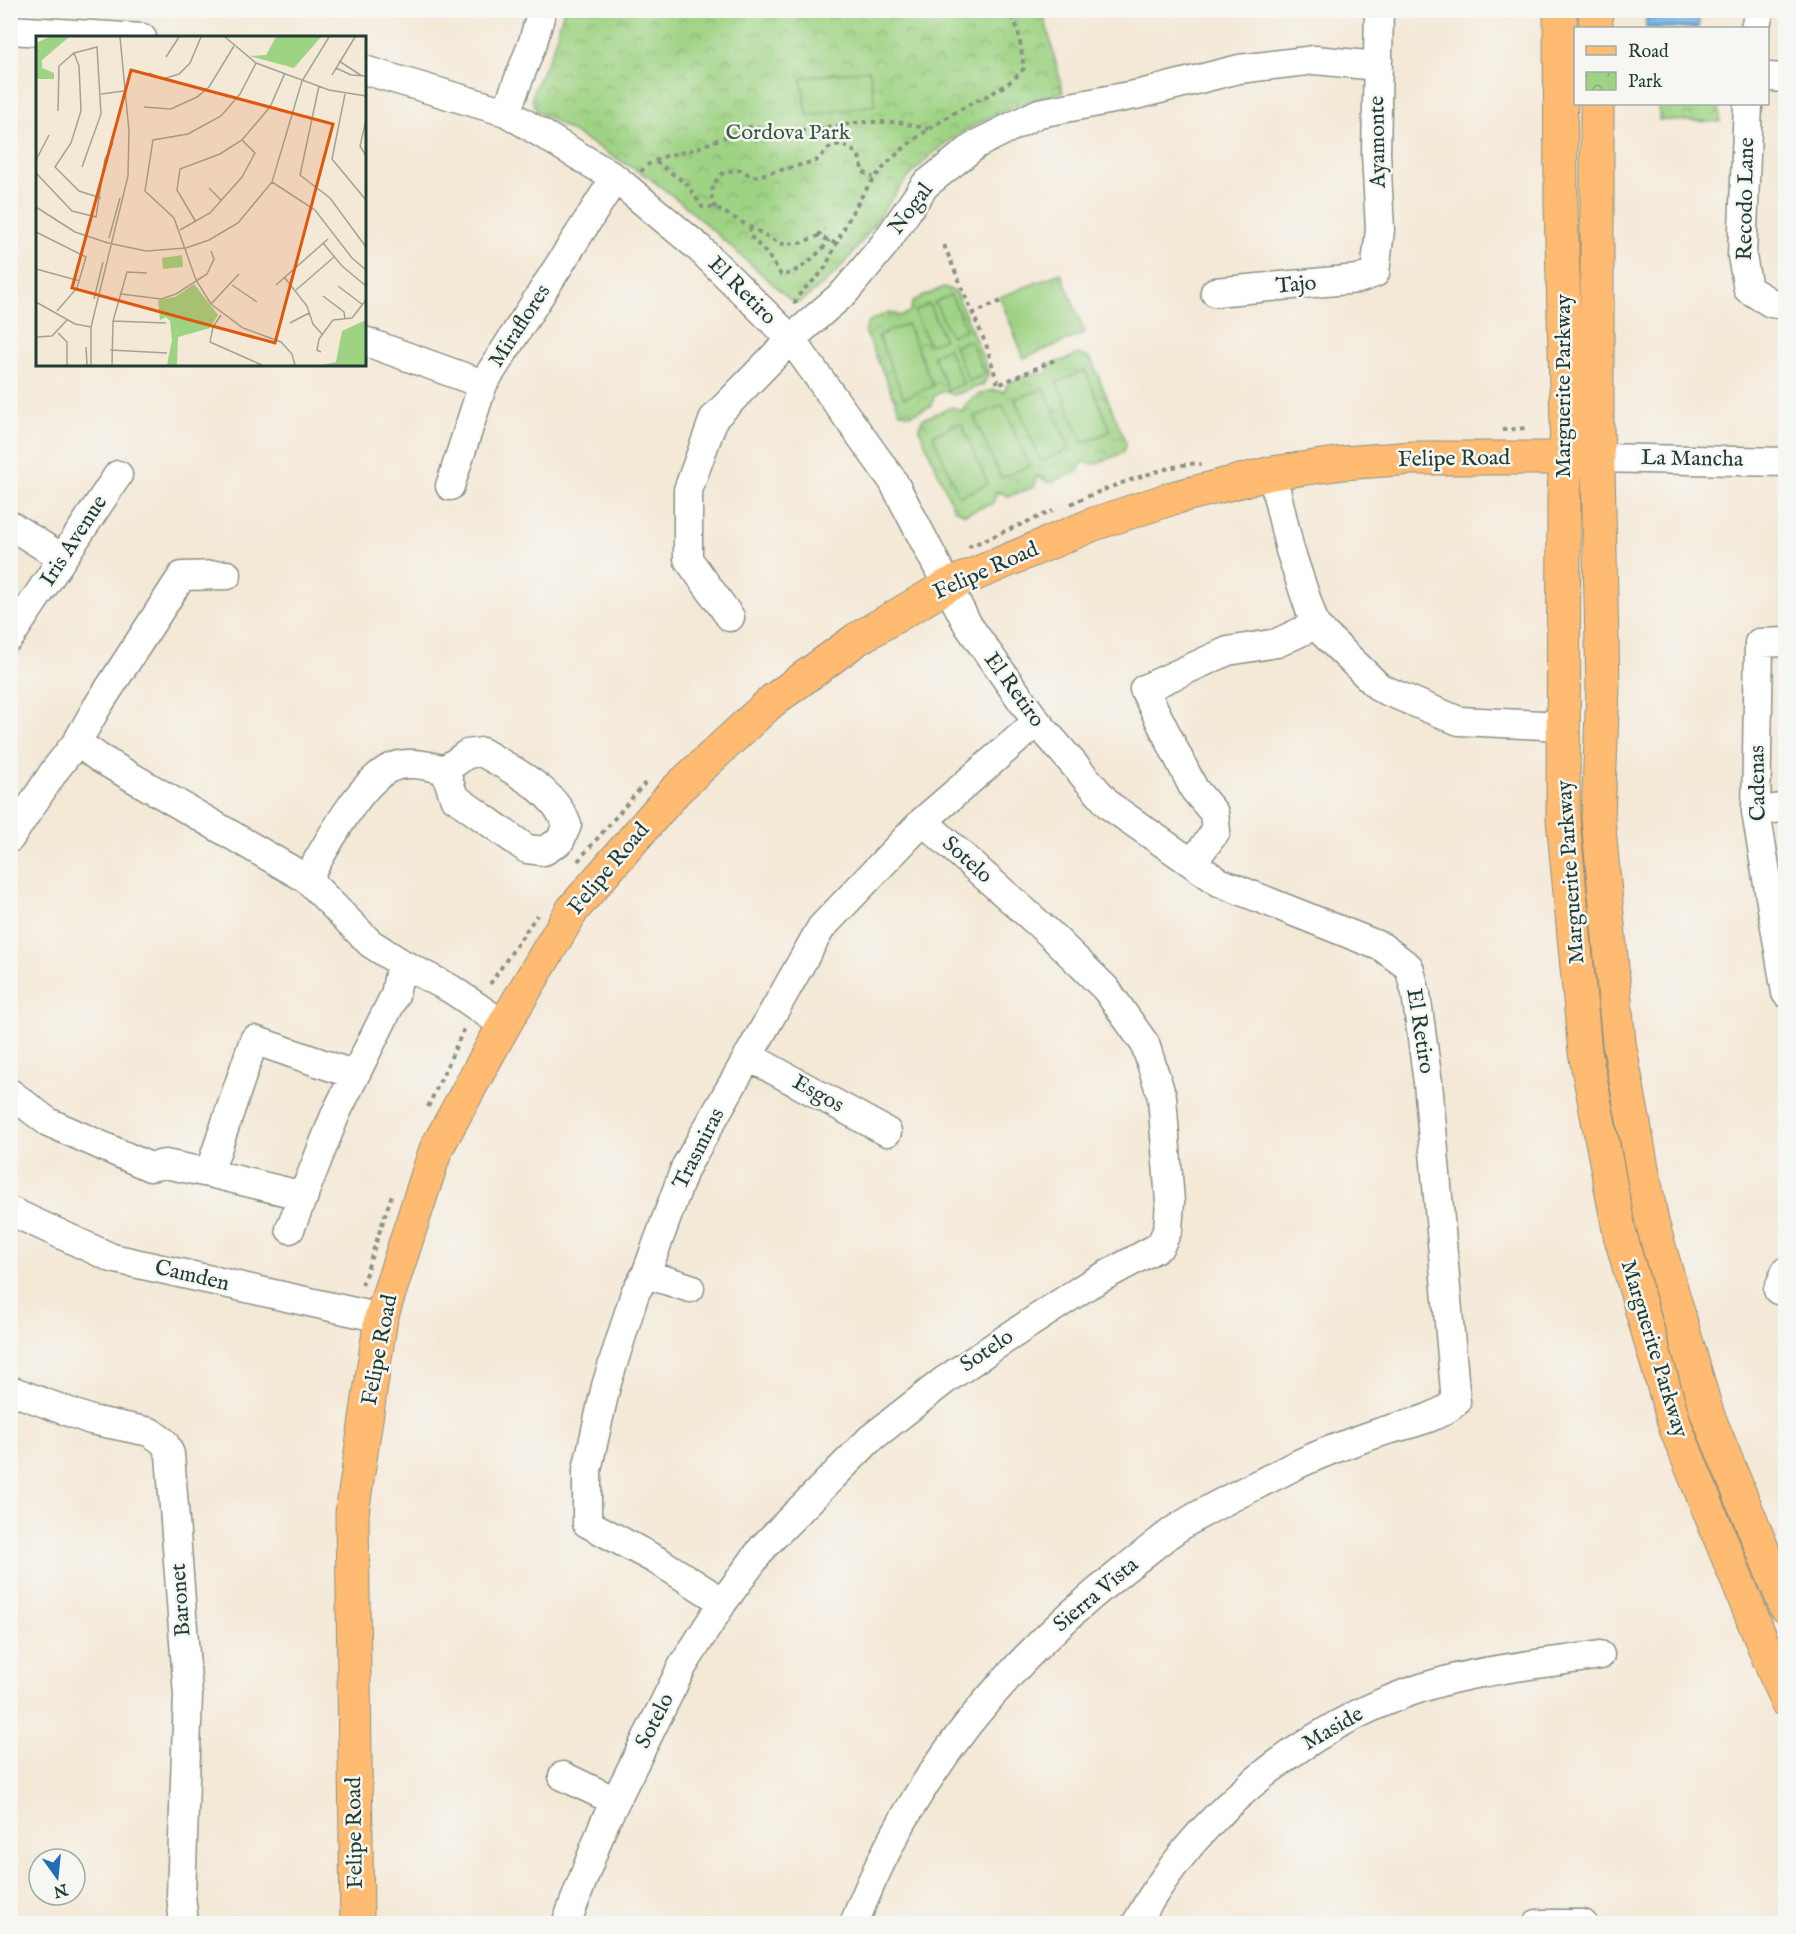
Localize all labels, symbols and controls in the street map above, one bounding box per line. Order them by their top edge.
legend [1574,27,1769,105]
inset map [36,36,366,366]
text: Road [1628,41,1669,64]
text: Park [1628,71,1663,94]
street label: Ayamonte [1363,96,1393,189]
park label: Cordova Park [726,119,851,147]
street label: Recodo Lane [1731,137,1761,261]
street label: Nogal [882,178,940,240]
street label: El Retiro [702,251,782,331]
street label: Tajo [1274,269,1318,301]
street label: Miraflores [483,279,557,373]
street label: Marguerite Parkway [1550,294,1578,478]
street label: Felipe Road [1398,444,1511,474]
street label: La Mancha [1640,444,1744,474]
street label: Iris Avenue [34,490,114,592]
street label: Felipe Road [929,535,1043,607]
street label: El Retiro [977,647,1051,733]
street label: Cadenas [1743,745,1773,821]
street label: Marguerite Parkway [1551,779,1591,965]
street label: Felipe Road [562,817,656,921]
street label: Sotelo [936,830,998,890]
street label: El Retiro [1399,986,1441,1076]
street label: Esgos [787,1069,849,1119]
street label: Trasmiras [667,1103,731,1195]
street label: Camden [152,1254,232,1298]
street label: Marguerite Parkway [1614,1257,1694,1441]
street label: Felipe Road [356,1292,405,1408]
street label: Sotelo [955,1323,1019,1379]
street label: Sierra Vista [1048,1551,1145,1639]
street label: Baronet [164,1562,198,1638]
street label: Sotelo [629,1688,681,1753]
street label: Maside [1298,1700,1368,1758]
street label: Felipe Road [340,1776,370,1889]
north arrow [27,1847,87,1907]
text: N [51,1878,71,1901]

